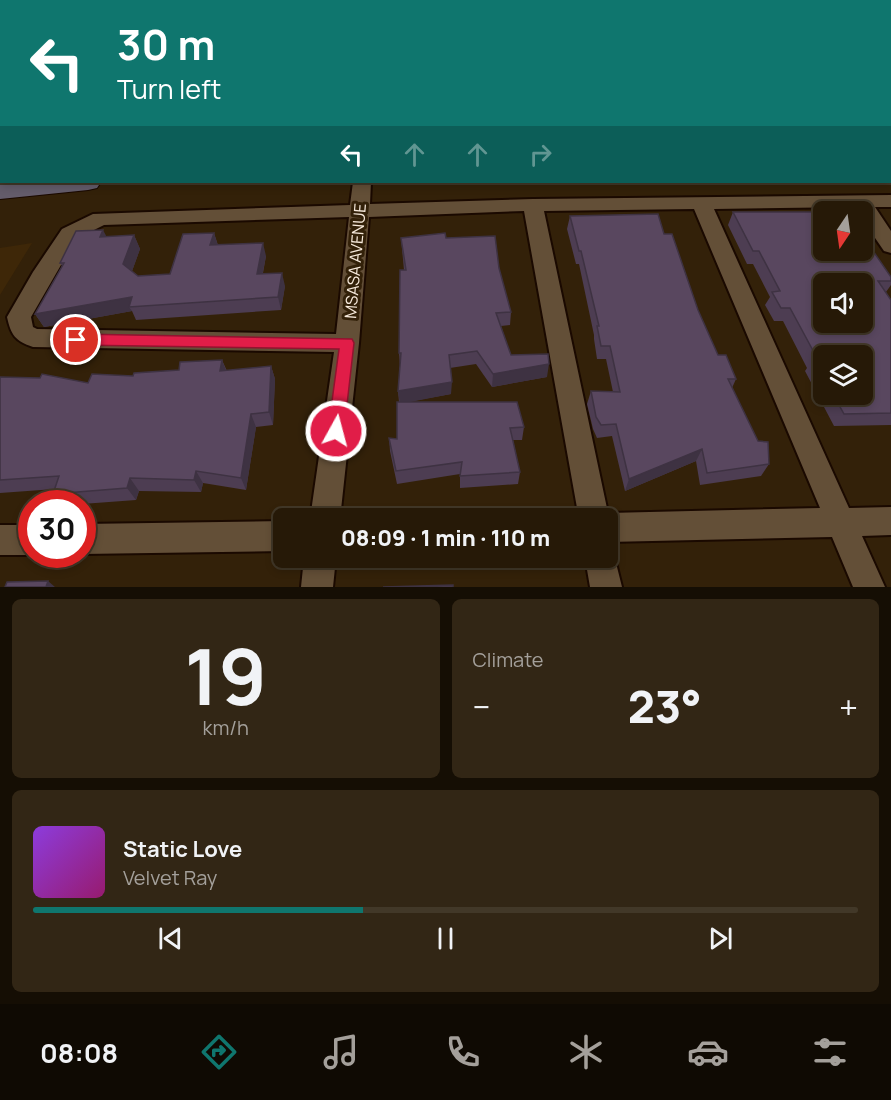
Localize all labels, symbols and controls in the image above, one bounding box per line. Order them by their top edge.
text: 30 m [117,15,215,73]
icon: left [18,24,96,102]
text: Turn left [117,70,221,107]
icon: left [335,138,368,171]
icon: ahead [398,138,431,171]
icon: ahead [461,138,494,171]
icon: right [524,138,557,171]
north arrow [813,201,873,261]
map controls [813,201,873,405]
street label: MSASA AVENUE [339,203,371,319]
button: sound [813,273,873,333]
pin [50,314,101,365]
icon: arrive [59,323,92,356]
button: layers [813,345,873,405]
position arrow [304,399,368,463]
speed limit sign: 30 [18,490,96,568]
text: 08:09 · 1 min · 110 m [341,523,550,553]
text: 19 [184,622,267,728]
text: Climate [473,646,544,673]
text: 23° [628,675,702,737]
text: − [473,684,490,729]
text: + [839,684,858,729]
text: km/h [202,714,249,741]
text: Static Love [123,834,242,864]
text: Velvet Ray [123,864,217,891]
icon: previous [154,922,187,955]
icon: pause [429,922,462,955]
icon: next [704,922,737,955]
icon: directions [198,1031,240,1073]
icon: music [320,1031,362,1073]
icon: phone [442,1031,484,1073]
icon: climate [565,1031,607,1073]
icon: car [687,1031,729,1073]
icon: filters [809,1031,851,1073]
text: 08:08 [40,1034,118,1071]

